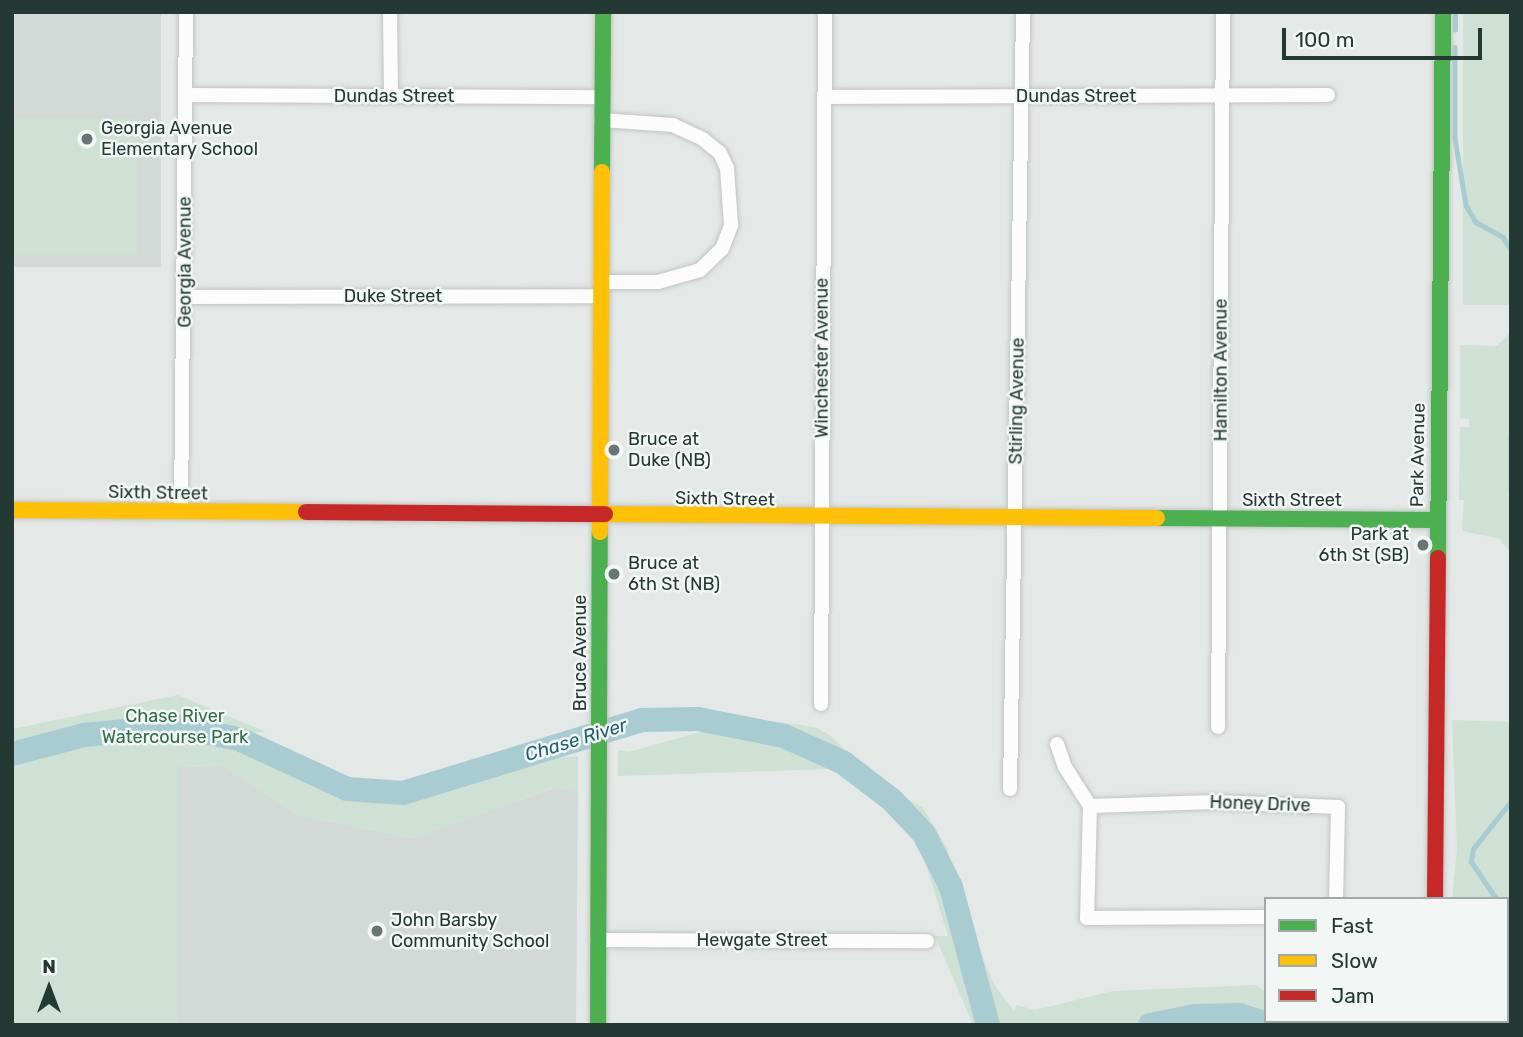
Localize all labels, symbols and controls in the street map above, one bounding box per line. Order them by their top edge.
scale bar [1285,14,1484,58]
text: 100 m [1295,27,1354,52]
street label: Dundas Street [334,85,454,107]
street label: Dundas Street [1016,85,1136,107]
place label: Georgia Avenue Elementary School [101,118,259,160]
marker: Georgia Avenue Elementary School [79,131,95,147]
street label: Georgia Avenue [174,196,196,328]
street label: Winchester Avenue [811,277,833,439]
street label: Duke Street [344,285,442,307]
street label: Hamilton Avenue [1210,298,1232,442]
street label: Stirling Avenue [1005,337,1029,465]
street label: Park Avenue [1406,402,1430,508]
place label: Bruce at Duke (NB) [628,429,711,472]
marker: Bruce at Duke (NB) [606,442,622,458]
street label: Sixth Street [108,481,208,505]
street label: Sixth Street [675,487,775,511]
street label: Sixth Street [1242,489,1342,511]
place label: Park at 6th St (SB) [1319,524,1409,566]
marker: Park at 6th St (SB) [1415,537,1431,553]
place label: Bruce at 6th St (NB) [628,553,720,596]
marker: Bruce at 6th St (NB) [606,566,622,582]
street label: Bruce Avenue [569,594,591,712]
park label: Chase River Watercourse Park [102,706,248,748]
water label: Chase River [522,714,630,766]
street label: Honey Drive [1209,791,1311,817]
legend [1264,897,1509,1023]
place label: John Barsby Community School [391,910,550,953]
text: Fast [1331,913,1373,938]
marker: John Barsby Community School [369,923,385,939]
street label: Hewgate Street [696,929,828,951]
text: Slow [1331,948,1378,973]
north arrow [14,953,84,1023]
text: N [42,955,56,978]
text: Jam [1331,983,1375,1008]

